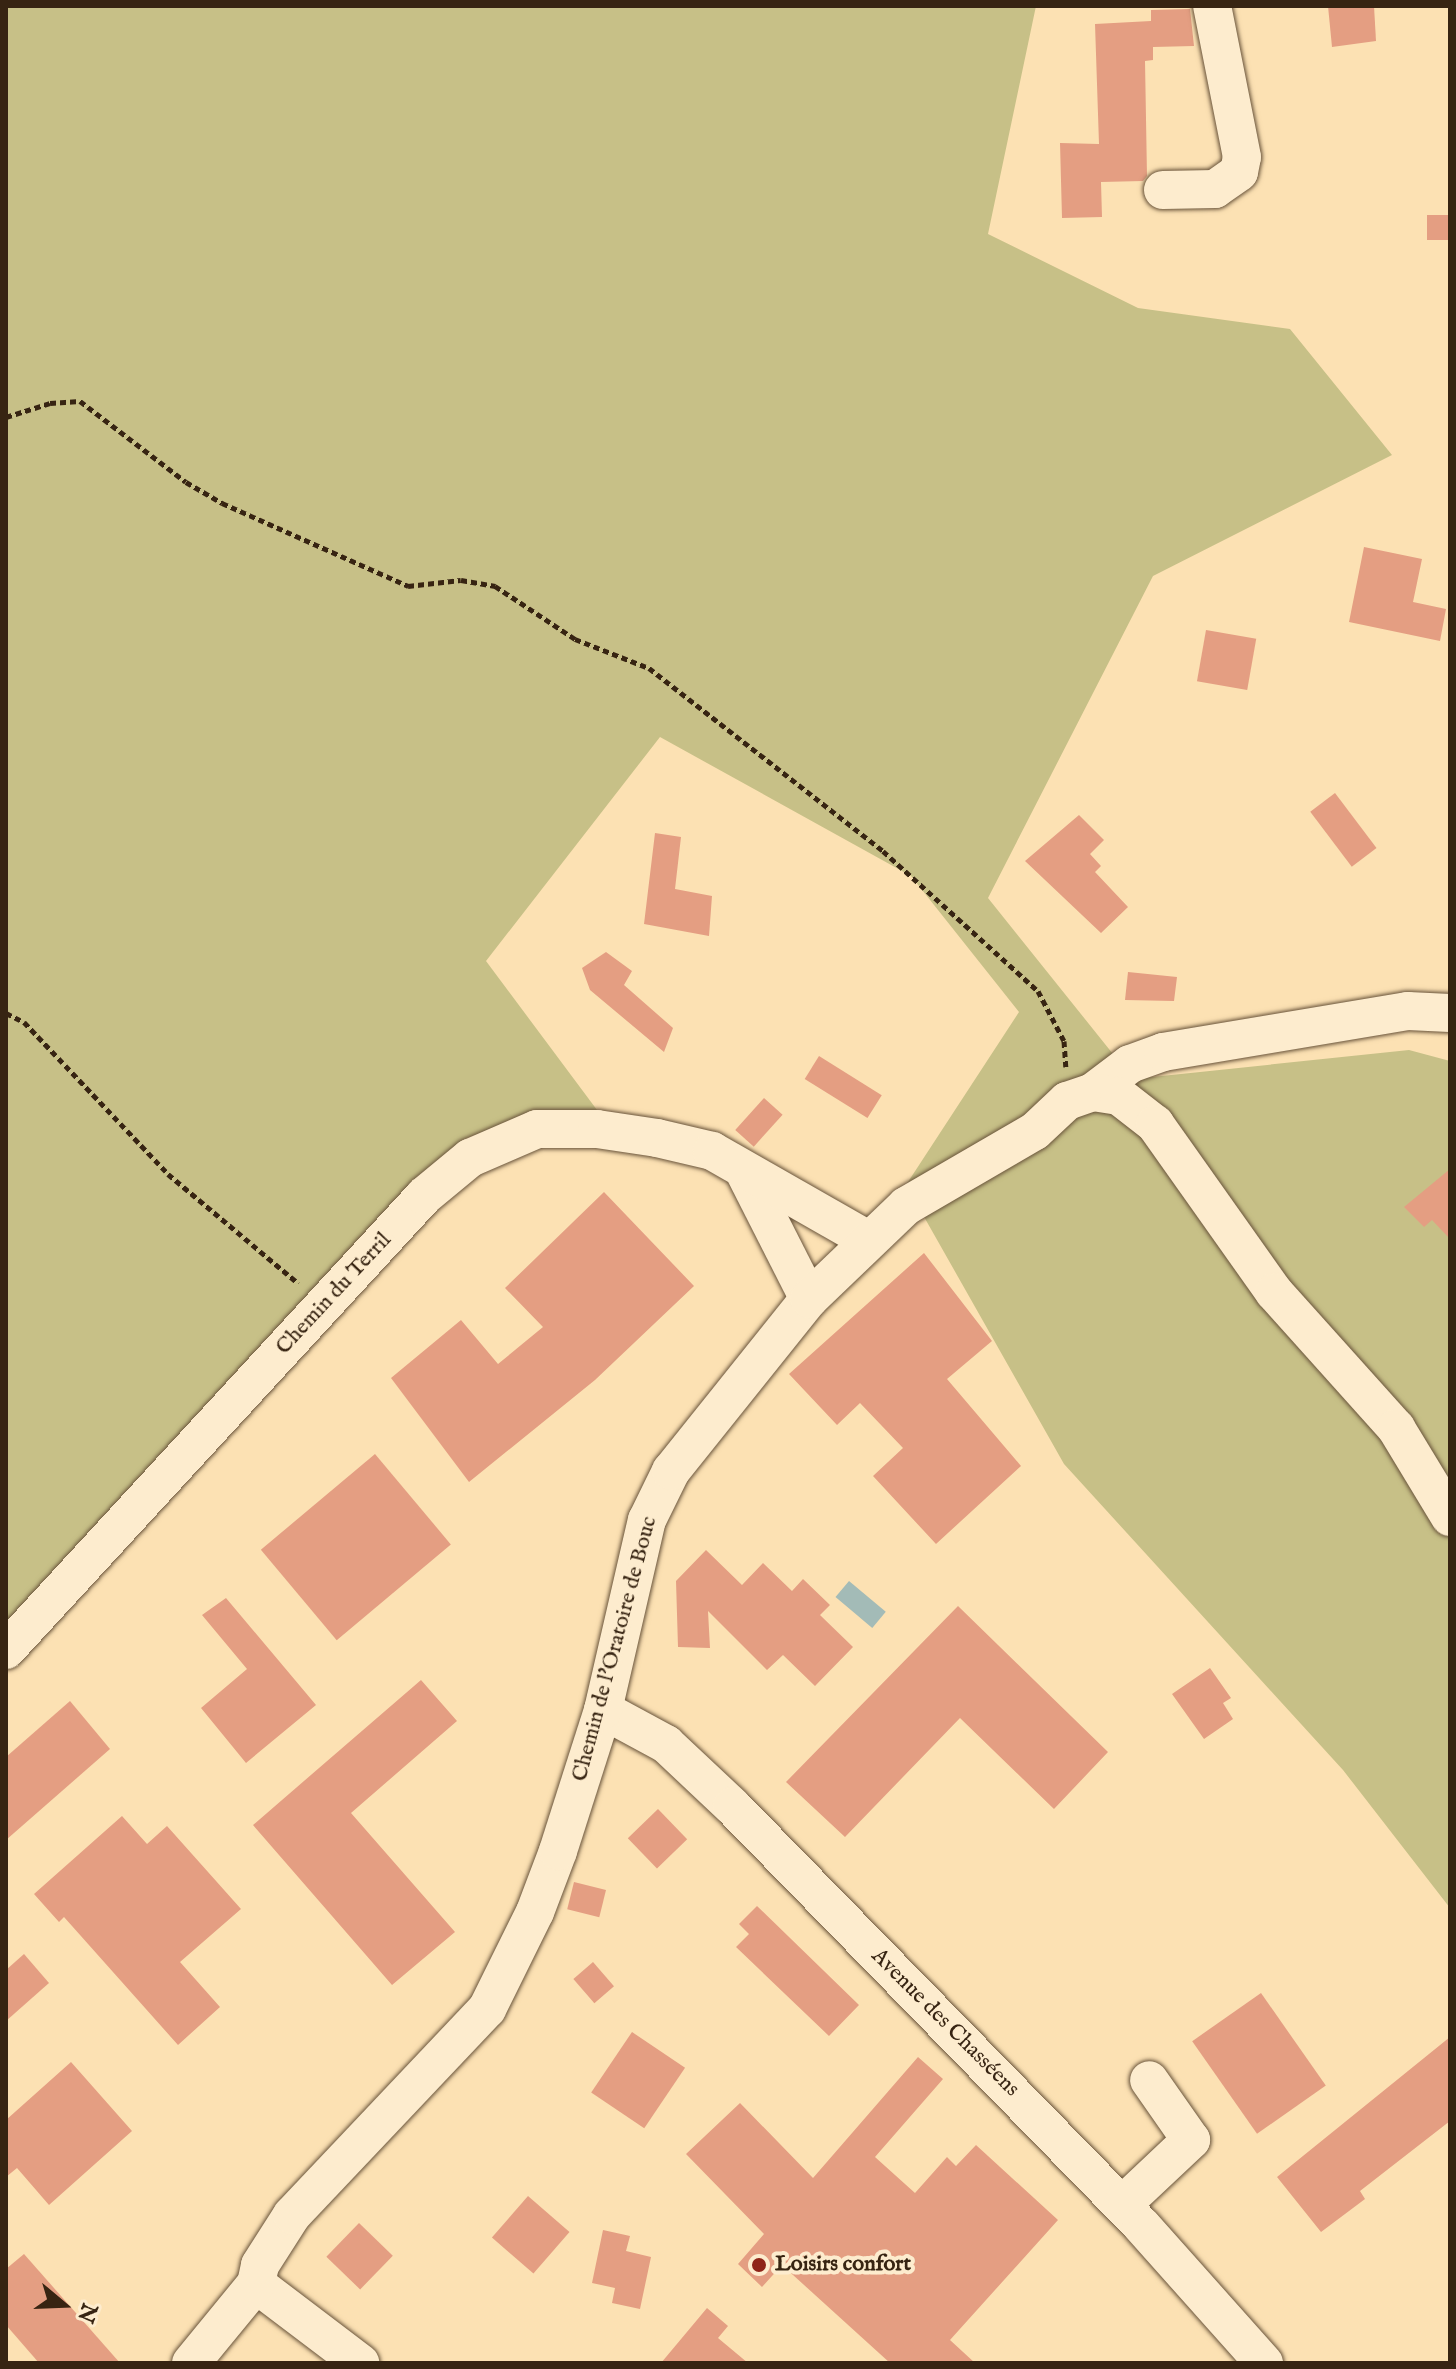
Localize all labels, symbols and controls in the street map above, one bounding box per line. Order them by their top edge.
street label: Chemin du Terril [271,1228,397,1360]
street label: Chemin de l'Oratoire de Bouc [567,1514,663,1784]
street label: Avenue des Chasséens [866,1944,1024,2102]
place label: Loisirs confort [775,2252,911,2278]
marker: Loisirs confort [750,2256,768,2274]
north arrow [24,2265,104,2345]
text: N [70,2299,103,2326]

